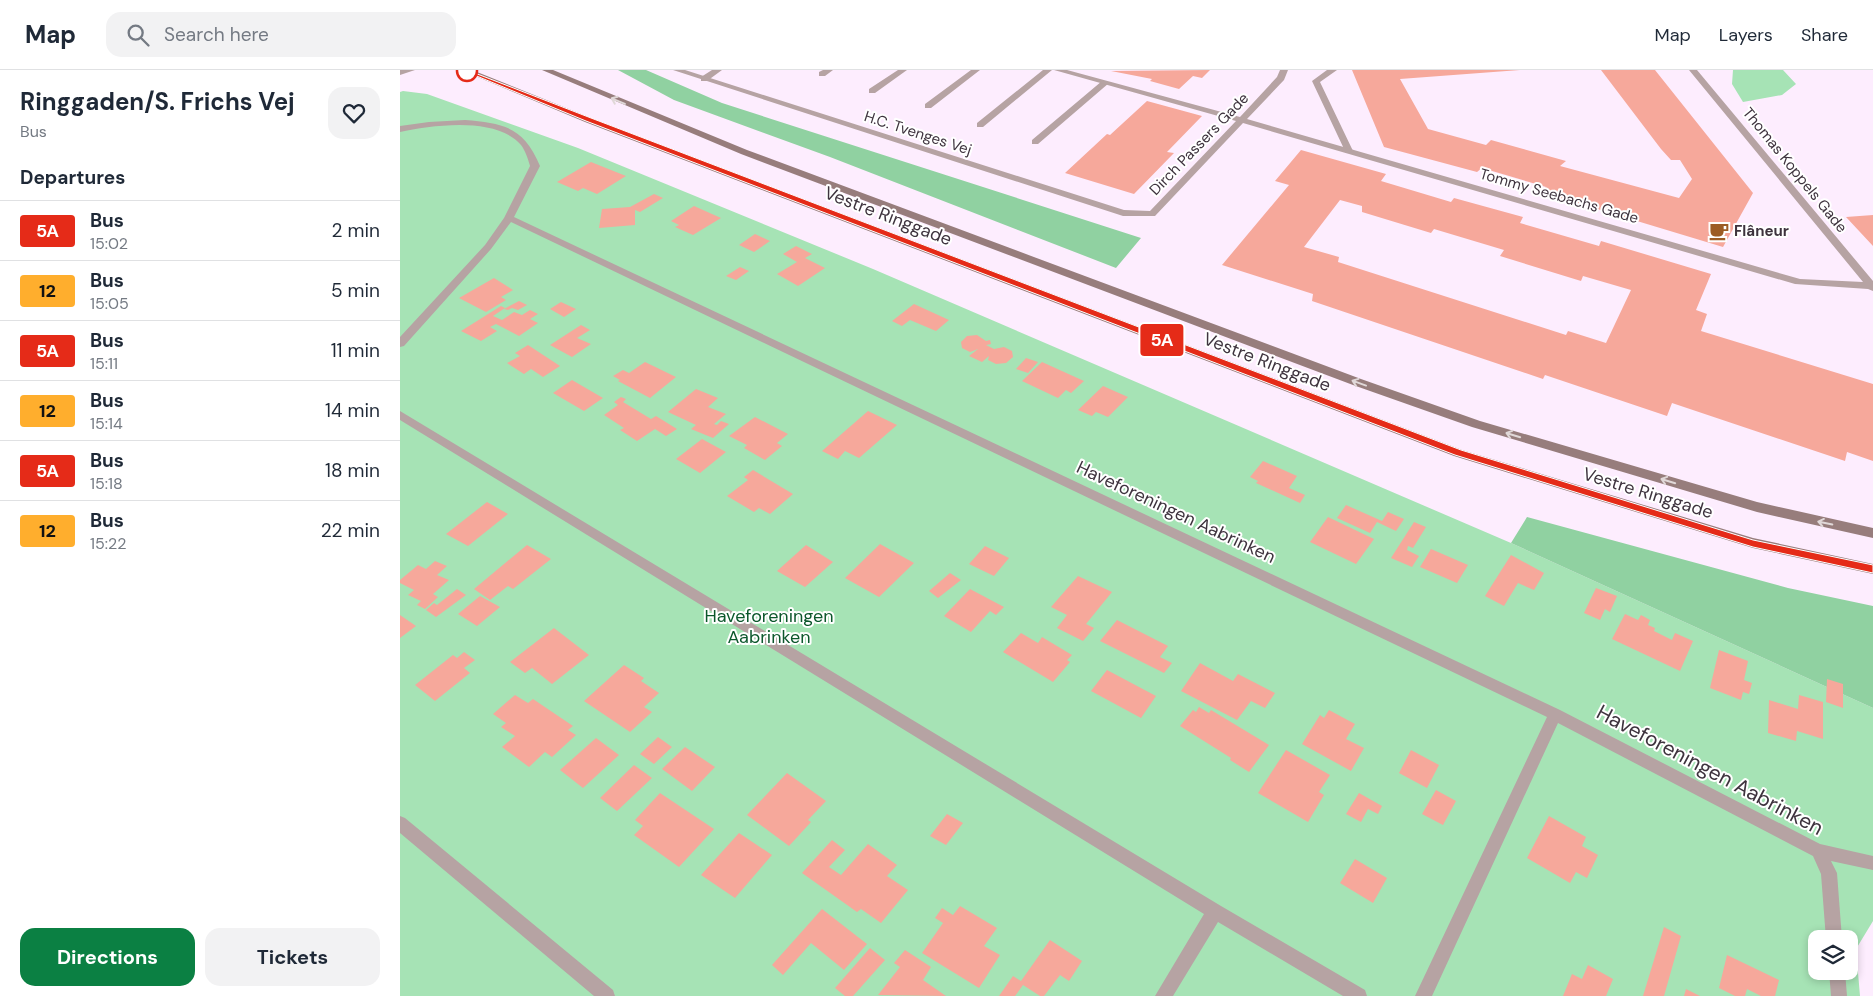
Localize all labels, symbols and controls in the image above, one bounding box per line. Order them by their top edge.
search box [106,12,456,57]
text: Map [25,19,76,50]
icon: search [124,21,152,49]
text: Search here [164,22,269,47]
text: Map [1655,23,1691,47]
text: Layers [1719,23,1773,47]
text: Share [1801,23,1848,47]
unlabelled marker [456,60,478,82]
text: Ringgaden/S. Frichs Vej [20,86,295,117]
button: heart [328,87,380,139]
street label: Dirch Passers Gade [1145,88,1253,200]
one-way arrow [611,95,626,105]
street label: Thomas Koppels Gade [1738,103,1852,237]
street label: H.C. Tvenges Vej [862,106,974,160]
text: Bus [20,121,47,142]
street label: Tommy Seebachs Gade [1477,164,1641,228]
text: Departures [20,165,125,190]
street label: Vestre Ringgade [821,181,955,251]
text: Bus [90,208,124,233]
text: 2 min [332,218,380,243]
text: 5A [36,219,59,243]
cafe icon: Flâneur [1708,220,1730,242]
place label: Flâneur [1734,221,1789,241]
text: 15:02 [90,233,128,254]
text: Bus [90,268,124,293]
text: 5 min [331,278,380,303]
text: 12 [39,279,56,303]
text: 15:05 [90,293,129,314]
line badge: 5A [1140,324,1184,356]
street label: Vestre Ringgade [1200,327,1334,397]
text: Bus [90,328,124,353]
text: 5A [1150,328,1174,352]
text: 11 min [331,338,380,363]
text: 5A [36,339,59,363]
text: 15:11 [90,353,118,374]
one-way arrow [1352,378,1367,387]
text: Bus [90,388,124,413]
text: 14 min [325,398,380,423]
text: 12 [39,399,56,423]
text: 15:14 [90,413,123,434]
one-way arrow [1505,429,1521,439]
text: Bus [90,448,124,473]
street label: Haveforeningen Aabrinken [1073,455,1279,569]
text: 18 min [325,458,380,483]
text: 5A [36,459,59,483]
street label: Vestre Ringgade [1580,462,1716,524]
text: 15:18 [90,473,123,494]
one-way arrow [1661,476,1677,486]
text: Bus [90,508,124,533]
text: 22 min [321,518,380,543]
one-way arrow [1818,518,1834,527]
text: 12 [39,519,56,543]
text: 15:22 [90,533,126,554]
park label: Haveforeningen Aabrinken [704,604,834,649]
street label: Haveforeningen Aabrinken [1592,698,1828,842]
button: Directions [20,928,195,986]
button: Tickets [205,928,380,986]
map controls [1808,930,1858,980]
button: layers [1808,930,1858,980]

